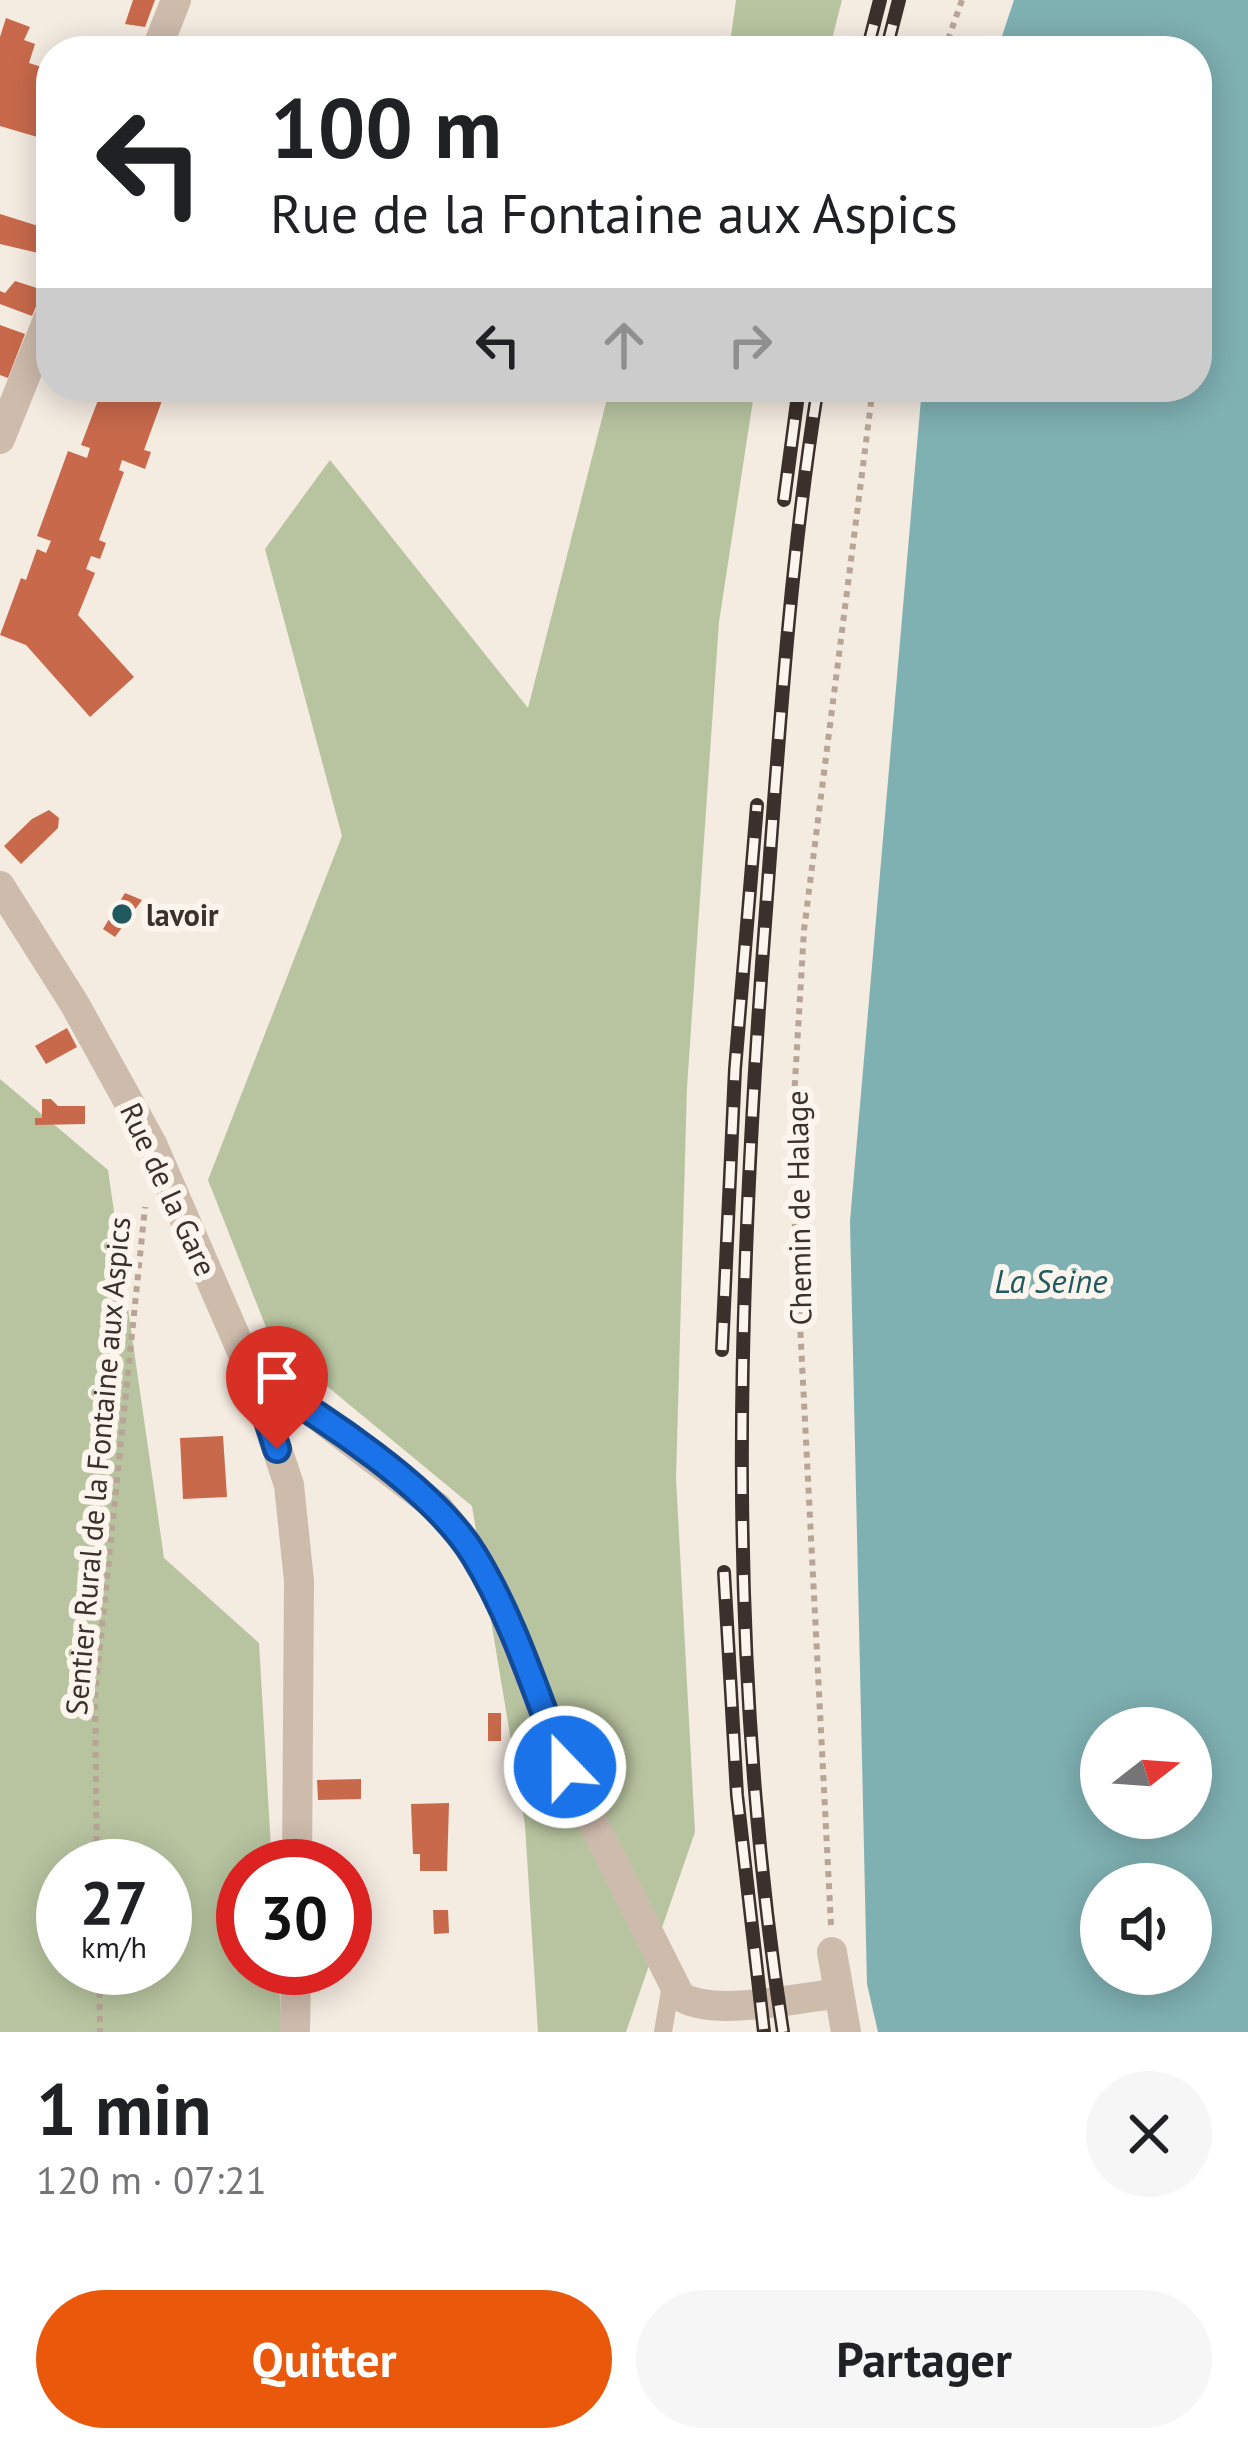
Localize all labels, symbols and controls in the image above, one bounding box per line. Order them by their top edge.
text: 100 m [270,72,502,181]
icon: left [72,84,228,240]
text: Rue de la Fontaine aux Aspics [270,178,958,248]
icon: left [465,312,531,378]
icon: ahead [591,312,657,378]
icon: right [717,312,783,378]
place label: lavoir [146,895,219,934]
marker: lavoir [109,901,135,927]
street label: Chemin de Halage [776,1090,820,1326]
street label: Rue de la Gare [112,1096,226,1282]
street label: Sentier Rural de la Fontaine aux Aspics [56,1215,138,1717]
water label: La Seine [995,1259,1108,1302]
pin [226,1326,328,1449]
icon: arrive [244,1344,310,1410]
position arrow [502,1704,628,1830]
north arrow [1080,1707,1212,1839]
map controls [1080,1707,1212,1995]
speed limit sign: 30 [216,1839,372,1995]
text: 27 [80,1863,148,1941]
button: sound [1080,1863,1212,1995]
text: km/h [81,1927,147,1966]
text: 1 min [36,2062,212,2155]
button: close [1086,2071,1212,2197]
text: 120 m · 07:21 [36,2154,267,2205]
button: Quitter [36,2290,612,2428]
button: Partager [636,2290,1212,2428]

